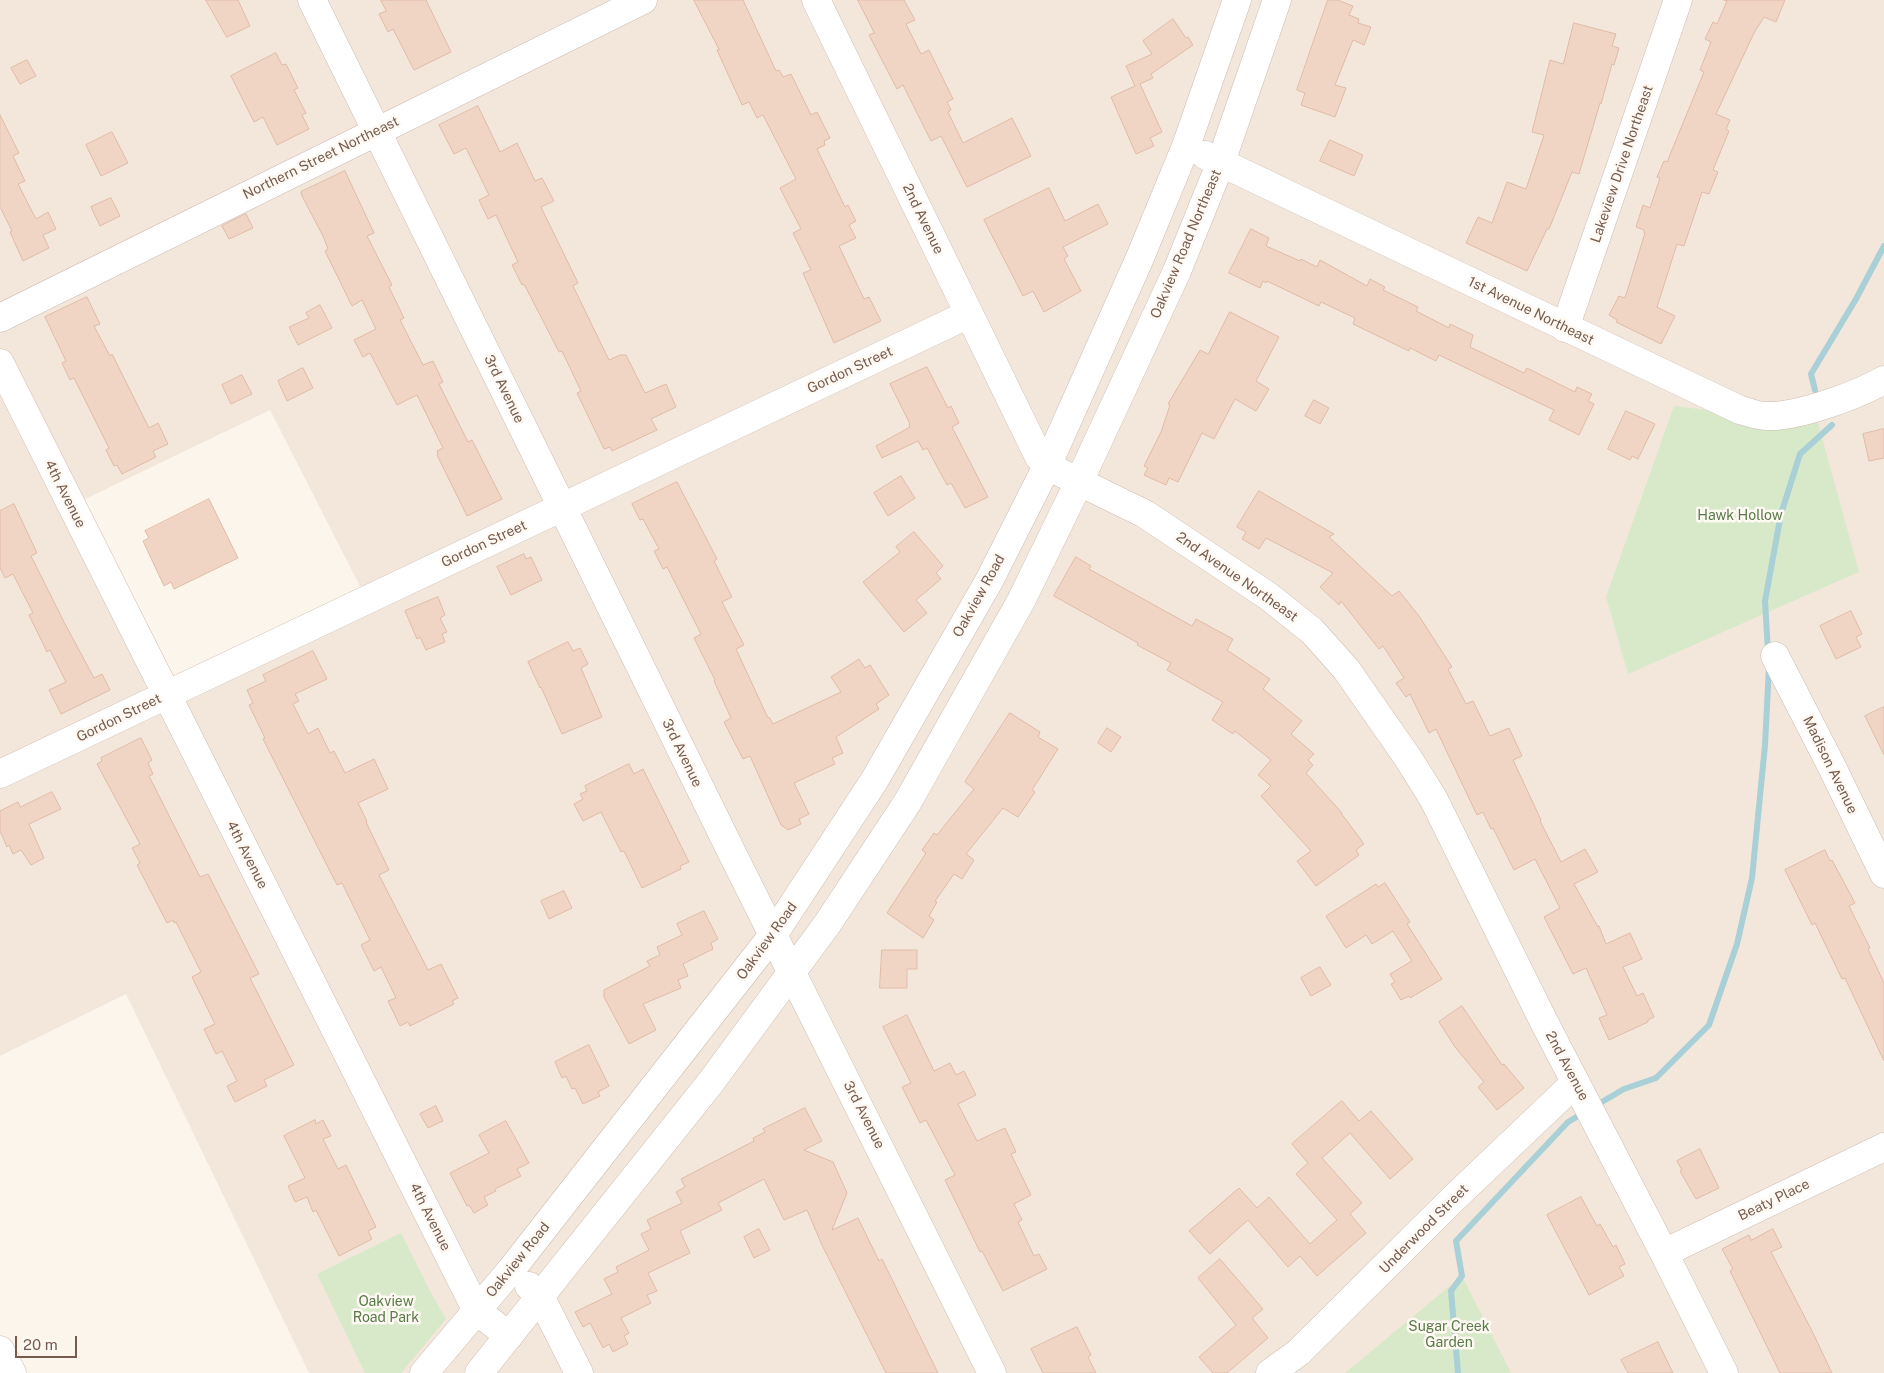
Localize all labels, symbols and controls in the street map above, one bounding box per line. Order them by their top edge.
street label: Lakeview Drive Northeast [1587,83,1657,245]
street label: Northern Street Northeast [240,113,402,203]
street label: Oakview Road Northeast [1147,167,1225,321]
street label: 2nd Avenue [899,181,947,257]
street label: 1st Avenue Northeast [1465,273,1597,349]
street label: Gordon Street [805,343,895,397]
street label: 3rd Avenue [480,352,528,426]
street label: 4th Avenue [41,457,89,531]
park label: Hawk Hollow [1697,508,1783,524]
street label: Gordon Street [439,517,529,571]
street label: 2nd Avenue Northeast [1173,529,1301,625]
street label: Oakview Road [949,552,1009,640]
street label: Gordon Street [74,690,164,746]
street label: Madison Avenue [1799,713,1861,817]
street label: 3rd Avenue [658,716,706,790]
street label: 4th Avenue [223,818,271,892]
street label: Oakview Road [733,899,801,983]
street label: 2nd Avenue [1542,1028,1592,1104]
street label: 3rd Avenue [840,1078,888,1152]
street label: Beaty Place [1736,1175,1812,1225]
street label: 4th Avenue [406,1180,454,1254]
street label: Underwood Street [1376,1181,1472,1277]
street label: Oakview Road [483,1219,553,1301]
park label: Oakview Road Park [353,1294,419,1326]
park label: Sugar Creek Garden [1408,1319,1490,1351]
scale bar [18,1326,80,1358]
text: 20 m [23,1336,58,1353]

